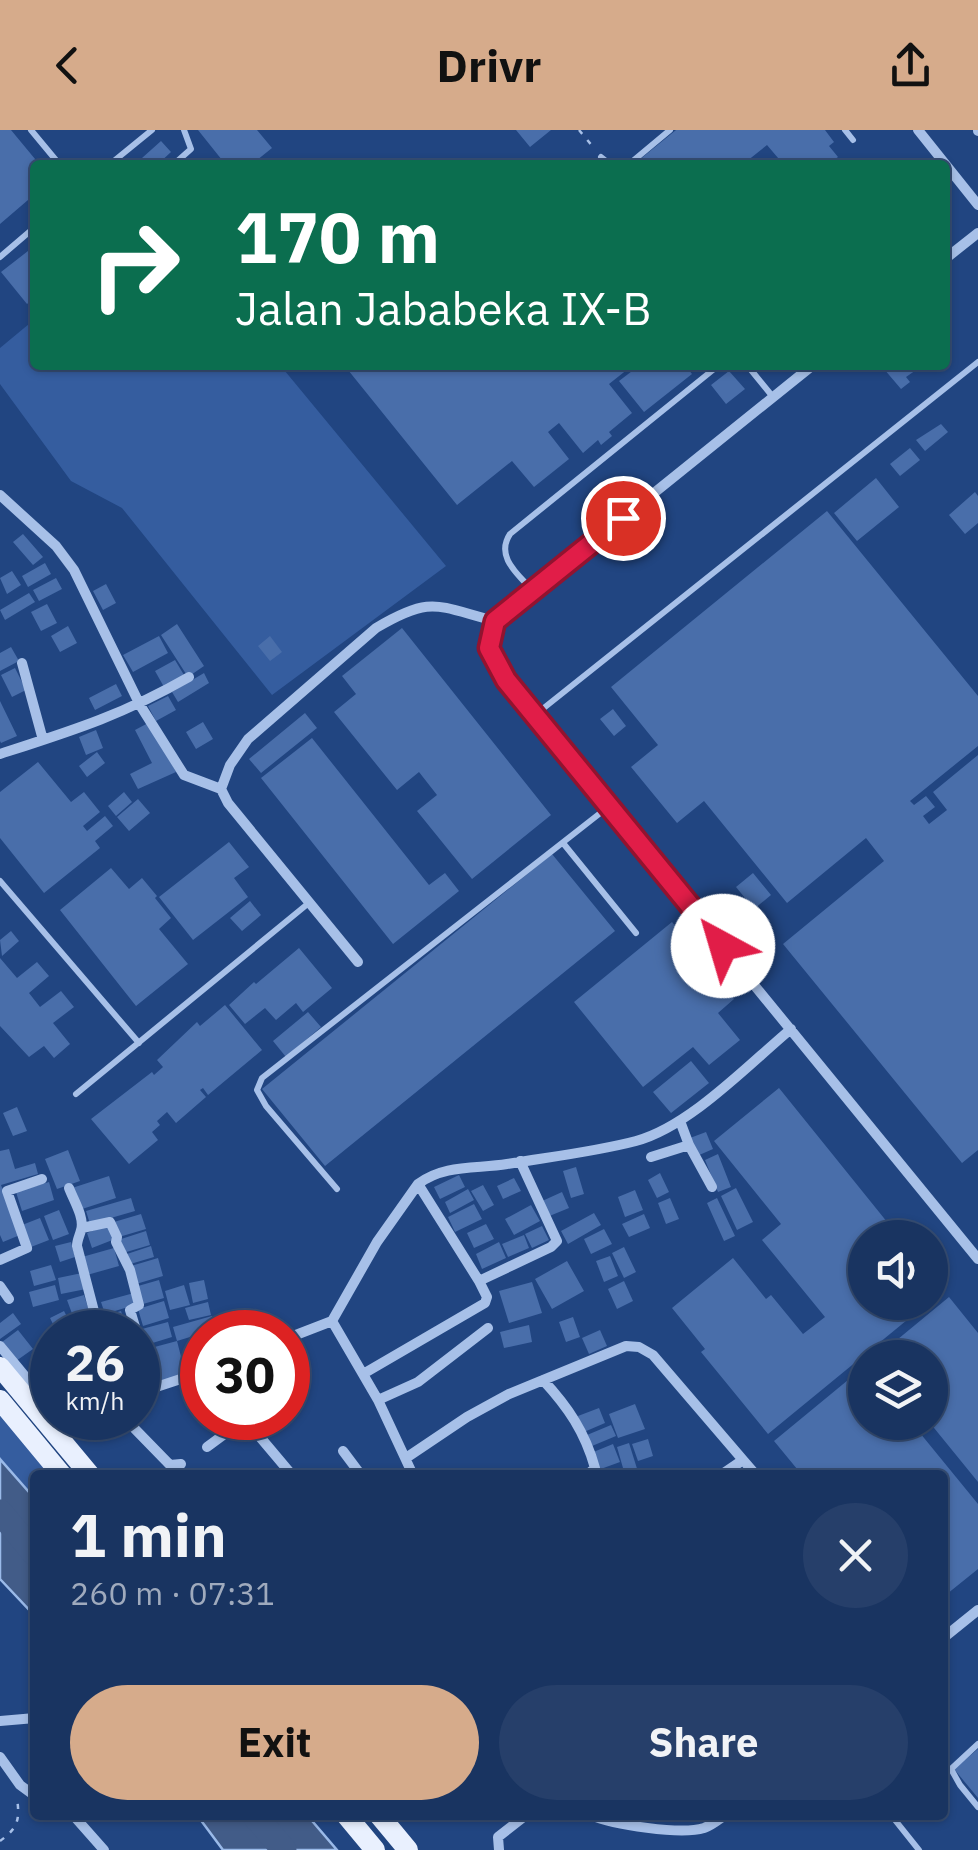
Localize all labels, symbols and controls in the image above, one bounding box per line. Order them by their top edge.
text: Drivr [437,36,541,94]
icon: back [40,38,95,93]
icon: share [883,38,938,93]
text: 170 m [235,191,440,282]
icon: right [70,200,200,330]
text: Jalan Jababeka IX-B [235,279,652,337]
pin [581,476,666,561]
icon: arrive [596,491,651,546]
position arrow [671,894,775,998]
map controls [848,1220,948,1440]
button: sound [848,1220,948,1320]
speed limit sign: 30 [180,1310,310,1440]
text: 26 [65,1330,125,1395]
button: layers [848,1340,948,1440]
text: km/h [66,1384,124,1417]
text: 1 min [70,1495,227,1574]
button: close [803,1503,908,1608]
text: 260 m · 07:31 [70,1572,275,1614]
button: Exit [70,1685,479,1800]
button: Share [499,1685,908,1800]

